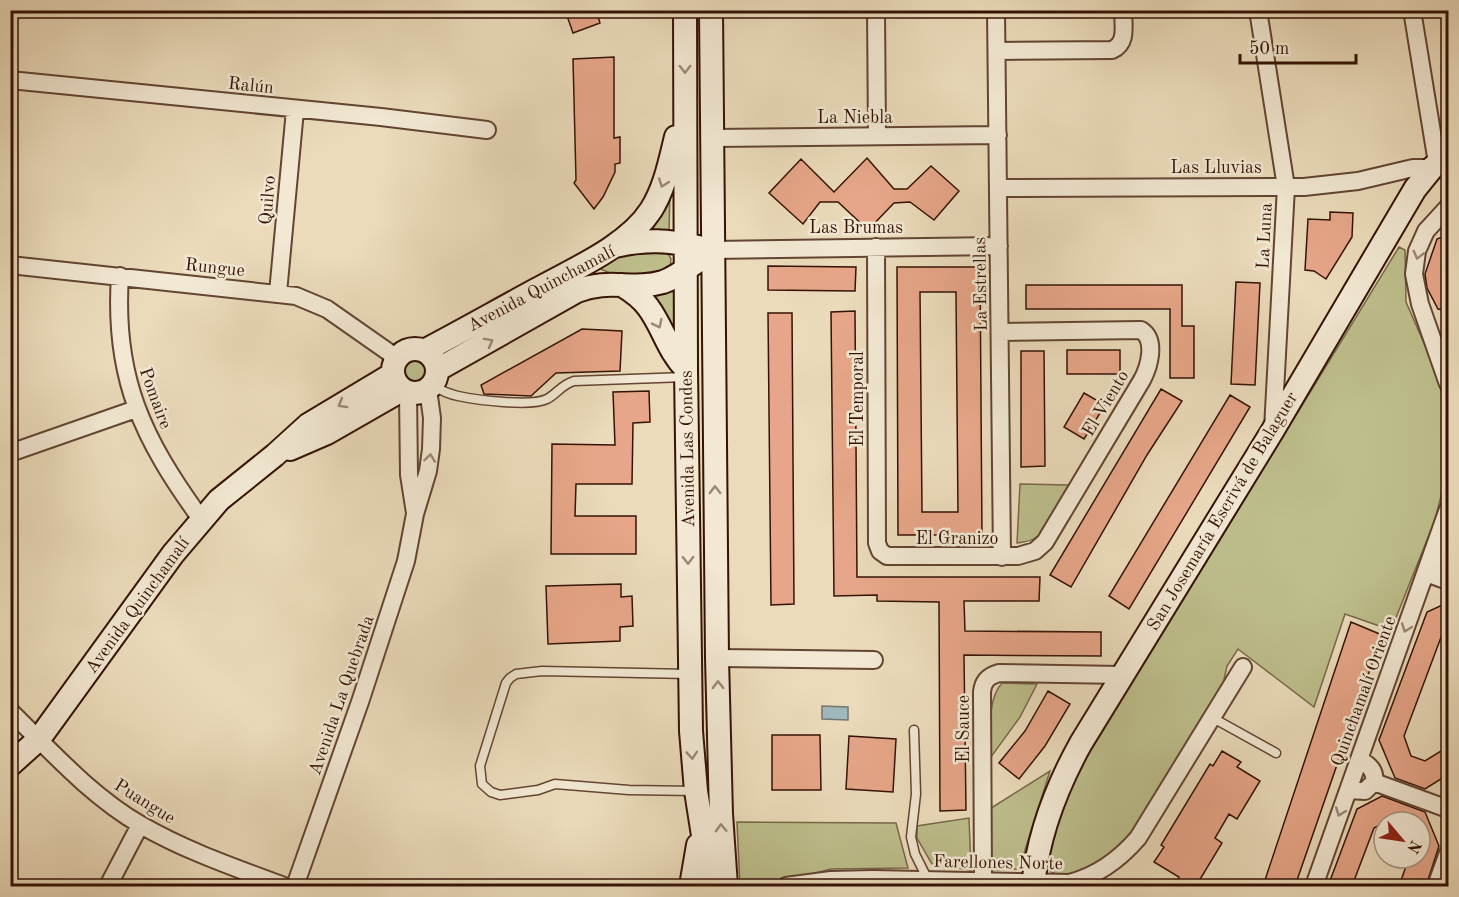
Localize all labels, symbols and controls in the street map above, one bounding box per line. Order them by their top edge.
scale bar [1240,27,1356,65]
text: 50 m [1249,40,1289,58]
one-way arrow [679,64,691,73]
street label: Ralún [227,75,275,97]
street label: La Niebla [817,109,893,127]
street label: Las Lluvias [1170,159,1262,177]
street label: Quilvo [257,175,279,226]
one-way arrow [658,177,671,188]
street label: La Luna [1254,202,1276,270]
street label: Las Brumas [809,219,903,237]
street label: La Estrellas [971,236,991,331]
street label: Avenida Quinchamalí [465,242,618,335]
one-way arrow [1412,250,1425,260]
street label: Rungue [184,256,246,280]
one-way arrow [651,317,662,328]
one-way arrow [482,338,493,349]
street label: El Temporal [849,351,867,447]
street label: Pomaire [136,365,174,431]
street label: El Viento [1079,367,1133,440]
street label: Avenida Las Condes [678,370,698,528]
street label: San Josemaría Escrivá de Balaguer [1144,389,1302,634]
one-way arrow [338,396,348,408]
one-way arrow [423,453,435,462]
one-way arrow [709,486,722,495]
street label: El Granizo [916,530,999,548]
street label: Avenida Quinchamalí [82,534,193,677]
one-way arrow [682,555,694,564]
street label: Avenida La Quebrada [306,613,378,778]
street label: Quinchamalí Oriente [1328,614,1400,769]
one-way arrow [1401,622,1413,633]
one-way arrow [712,681,724,690]
street label: El Sauce [955,695,973,763]
one-way arrow [686,750,699,759]
street label: Puangue [111,776,178,828]
one-way arrow [1335,806,1348,817]
north arrow [1372,810,1432,870]
one-way arrow [715,824,728,833]
text: N [1403,837,1423,856]
street label: Farellones Norte [933,853,1063,873]

